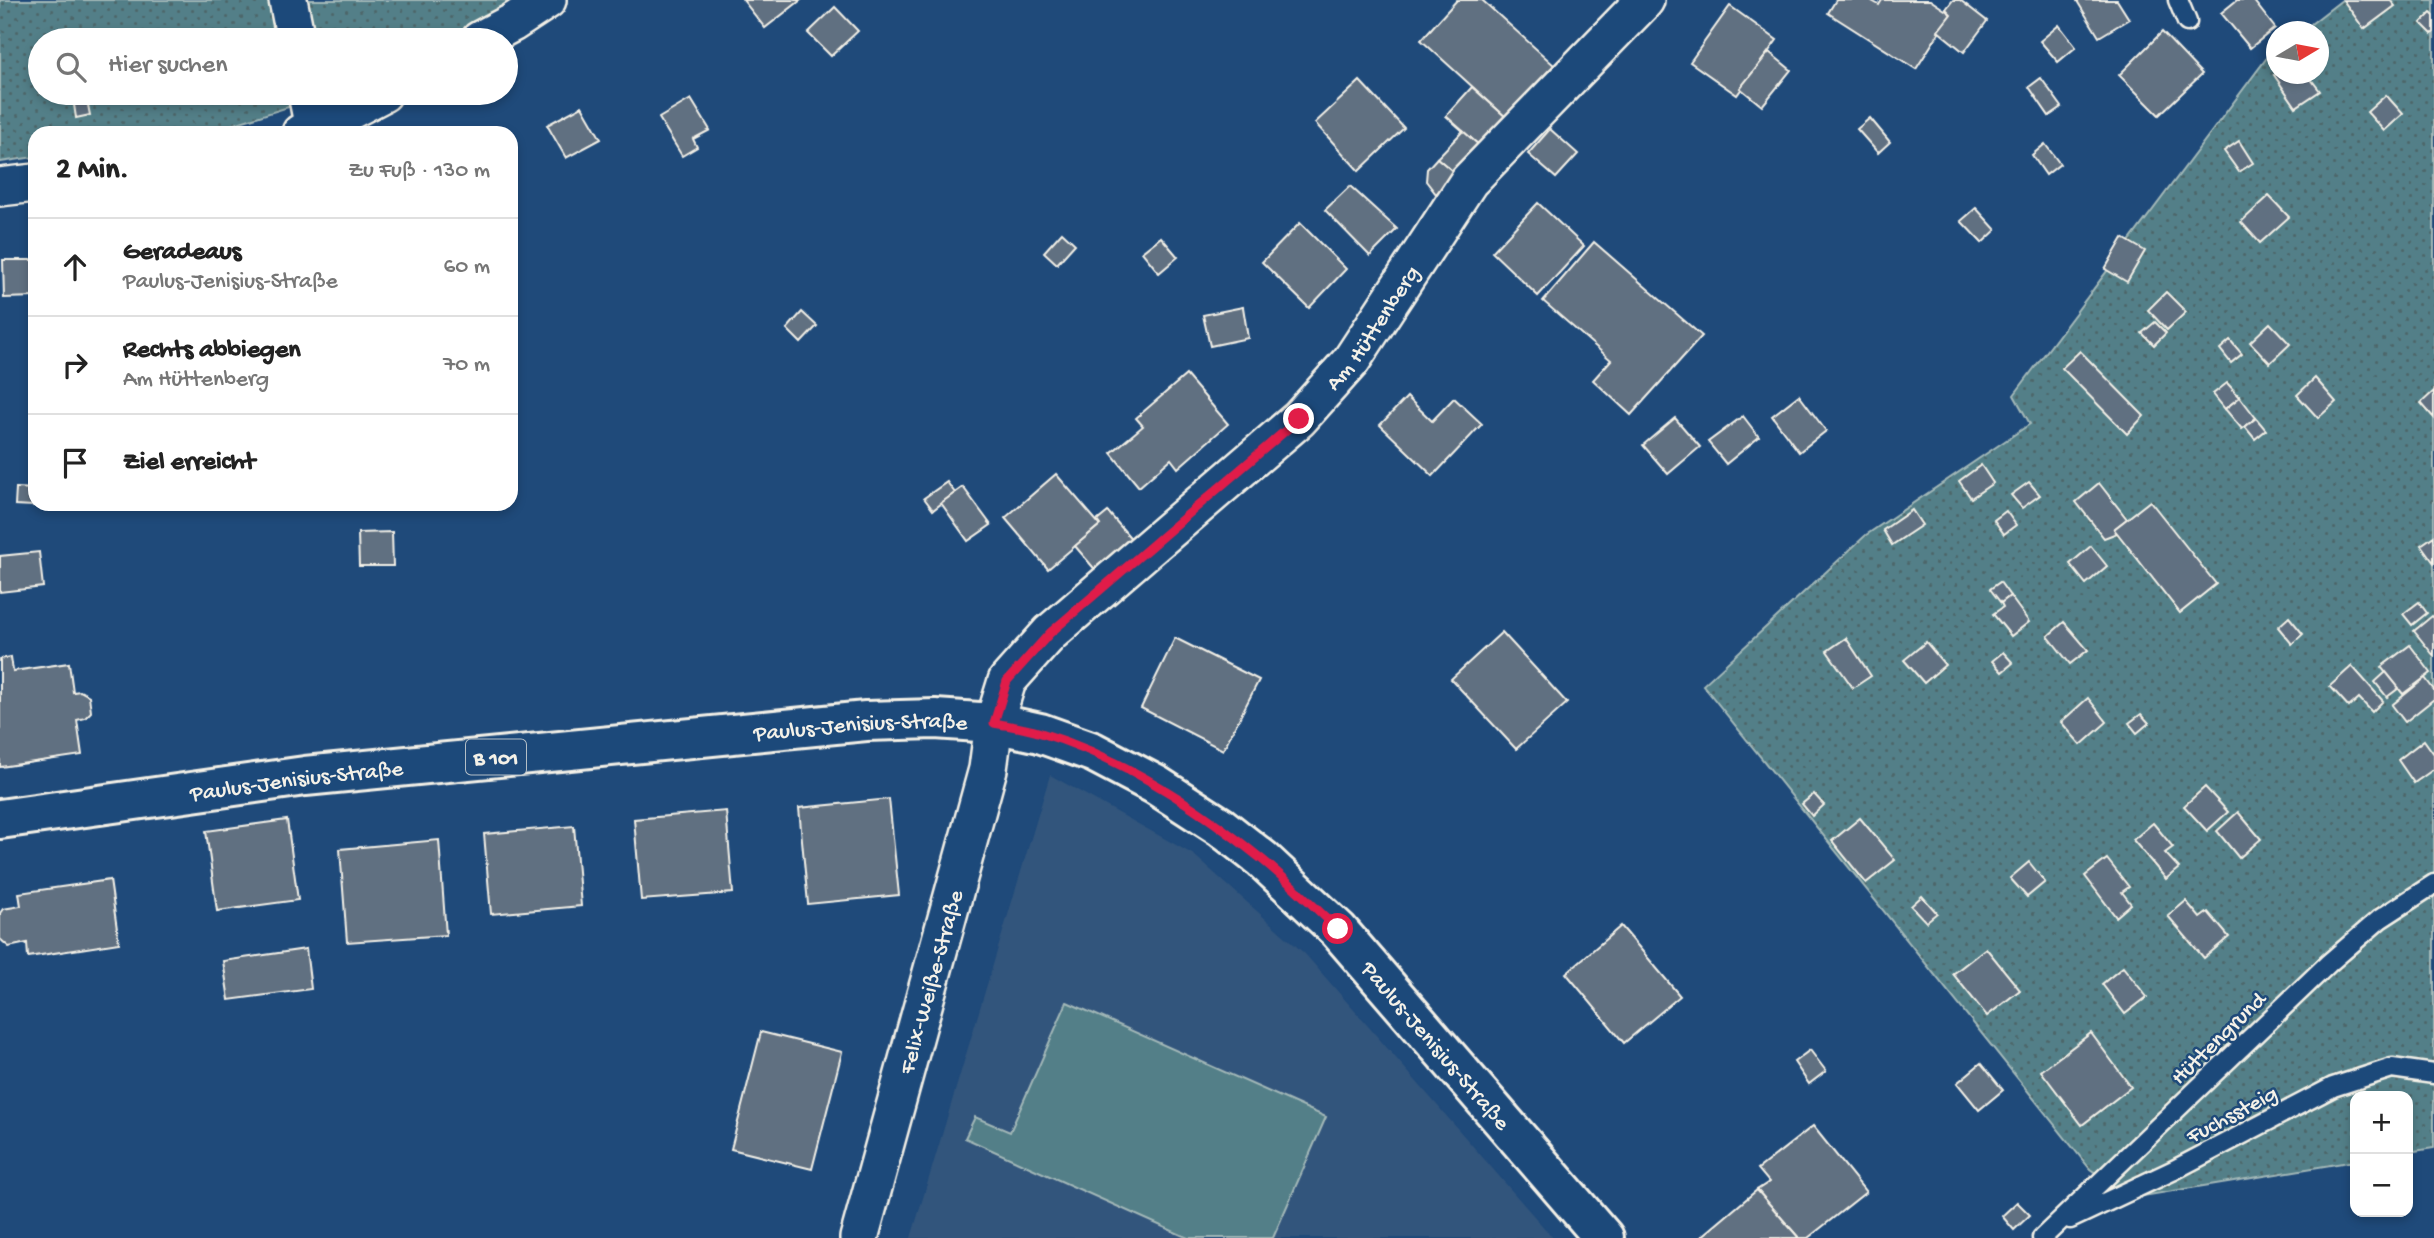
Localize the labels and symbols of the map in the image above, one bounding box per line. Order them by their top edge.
north arrow [2266,21,2329,84]
street label: Am Hüttenberg [1321,261,1427,397]
route end [1283,403,1314,434]
street label: Paulus-Jenisius-Straße [752,709,969,749]
road number: B 101 [466,740,526,774]
street label: Paulus-Jenisius-Straße [187,756,406,809]
street label: Felix-Weiße-Straße [895,886,971,1078]
route start [1322,913,1353,944]
street label: Paulus-Jenisius-Straße [1353,956,1515,1138]
street label: Hüttengrund [2166,986,2274,1092]
street label: Fuchssteig [2182,1081,2283,1152]

